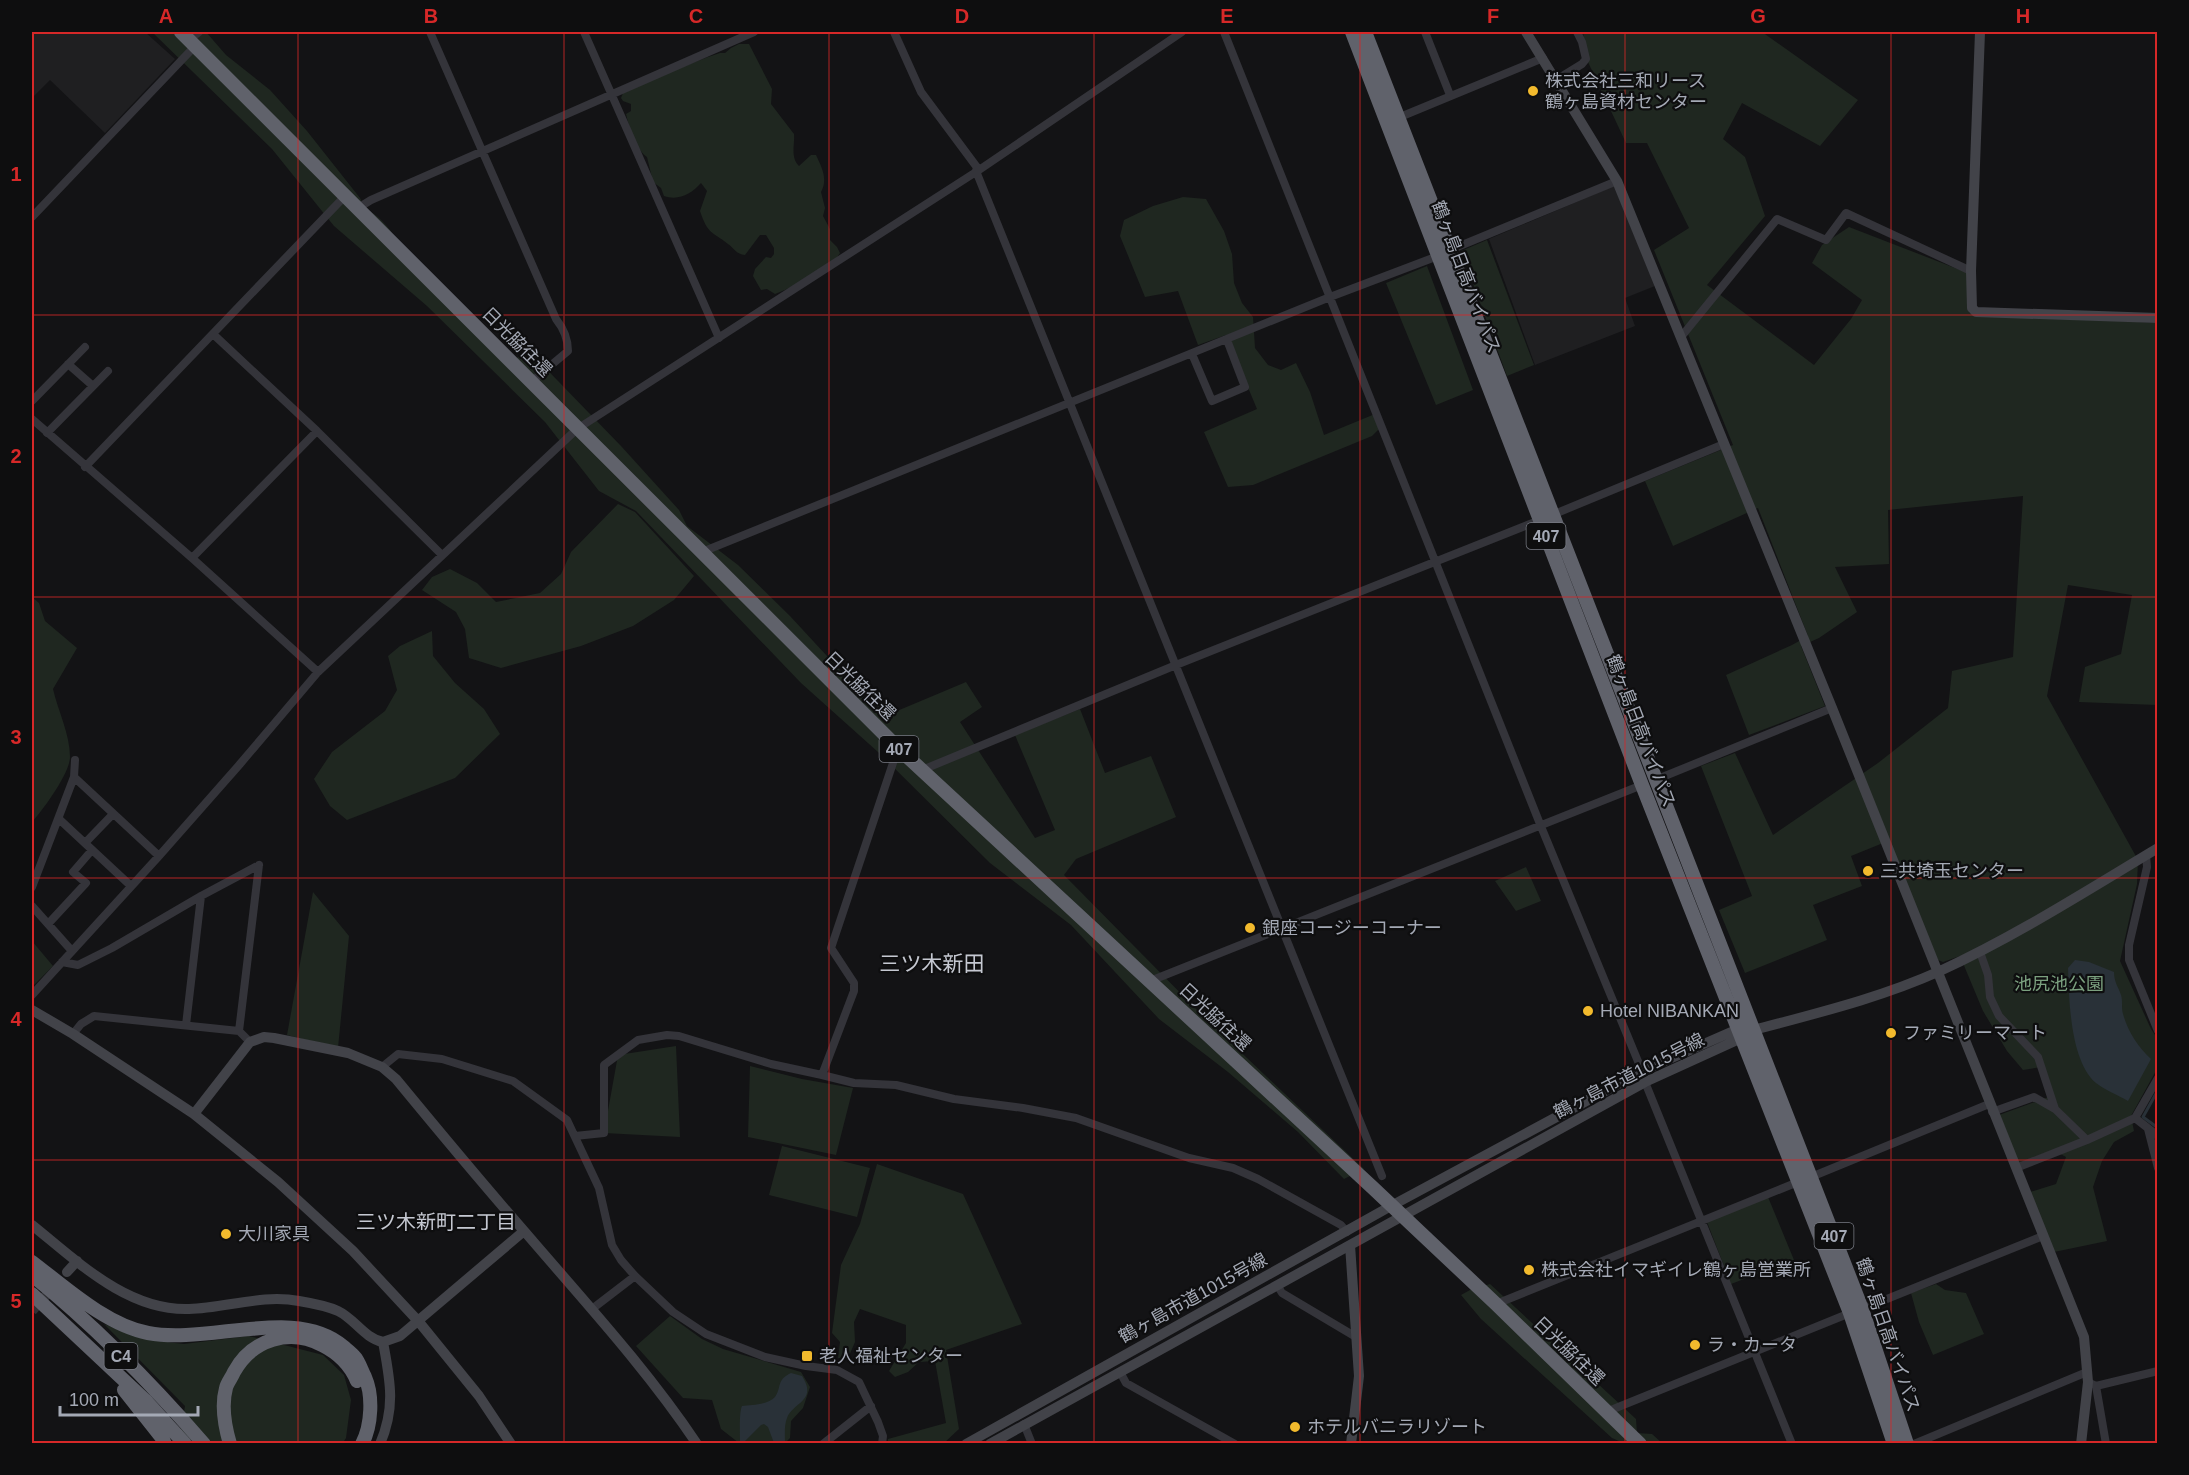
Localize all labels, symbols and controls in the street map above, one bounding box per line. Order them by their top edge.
text: A [159,5,173,27]
text: B [424,5,438,27]
text: C [689,5,703,27]
text: D [955,5,969,27]
text: E [1220,5,1234,27]
text: F [1487,5,1499,27]
text: G [1750,5,1766,27]
text: H [2016,5,2030,27]
place label: 株式会社三和リース 鶴ヶ島資材センター [1545,71,1707,112]
marker: 株式会社三和リース 鶴ヶ島資材センター [1526,84,1540,98]
text: 1 [10,163,22,185]
street label: 鶴ヶ島日高バイパス [1428,198,1504,356]
street label: 日光脇往還 [478,303,556,381]
text: 2 [10,445,22,467]
road number: 407 [1526,523,1566,549]
street label: 日光脇往還 [821,648,899,724]
street label: 鶴ヶ島日高バイパス [1603,652,1679,810]
text: 3 [10,726,22,748]
road number: 407 [880,736,918,762]
place label: 三共埼玉センター [1880,861,2024,881]
marker: 三共埼玉センター [1861,864,1875,878]
place label: 銀座コージーコーナー [1262,918,1442,938]
marker: 銀座コージーコーナー [1243,921,1257,935]
district label: 三ツ木新田 [880,952,985,975]
park label: 池尻池公園 [2014,974,2104,994]
street label: 日光脇往還 [1175,979,1255,1055]
place label: Hotel NIBANKAN [1600,1001,1739,1021]
marker: Hotel NIBANKAN [1581,1004,1595,1018]
text: 4 [10,1008,22,1030]
place label: ファミリーマート [1903,1023,2047,1043]
marker: ファミリーマート [1884,1026,1898,1040]
street label: 鶴ヶ島市道1015号線 [1550,1029,1708,1123]
district label: 三ツ木新町二丁目 [356,1211,516,1233]
road number: 407 [1814,1223,1854,1249]
place label: 大川家具 [238,1224,310,1244]
marker: 大川家具 [219,1227,233,1241]
street label: 鶴ヶ島市道1015号線 [1116,1249,1270,1347]
street label: 鶴ヶ島日高バイパス [1852,1255,1924,1415]
place label: 株式会社イマギイレ鶴ヶ島営業所 [1541,1260,1811,1280]
marker: 株式会社イマギイレ鶴ヶ島営業所 [1522,1263,1536,1277]
text: 5 [10,1290,22,1312]
street label: 日光脇往還 [1530,1313,1608,1389]
place label: ラ・カータ [1707,1335,1797,1355]
marker: ラ・カータ [1688,1338,1702,1352]
road number: C4 [104,1343,138,1369]
place label: 老人福祉センター [819,1346,963,1366]
marker: 老人福祉センター [800,1349,814,1363]
scale bar [60,1379,198,1417]
text: 100 m [69,1390,119,1410]
place label: ホテルバニラリゾート [1307,1417,1487,1437]
marker: ホテルバニラリゾート [1288,1420,1302,1434]

